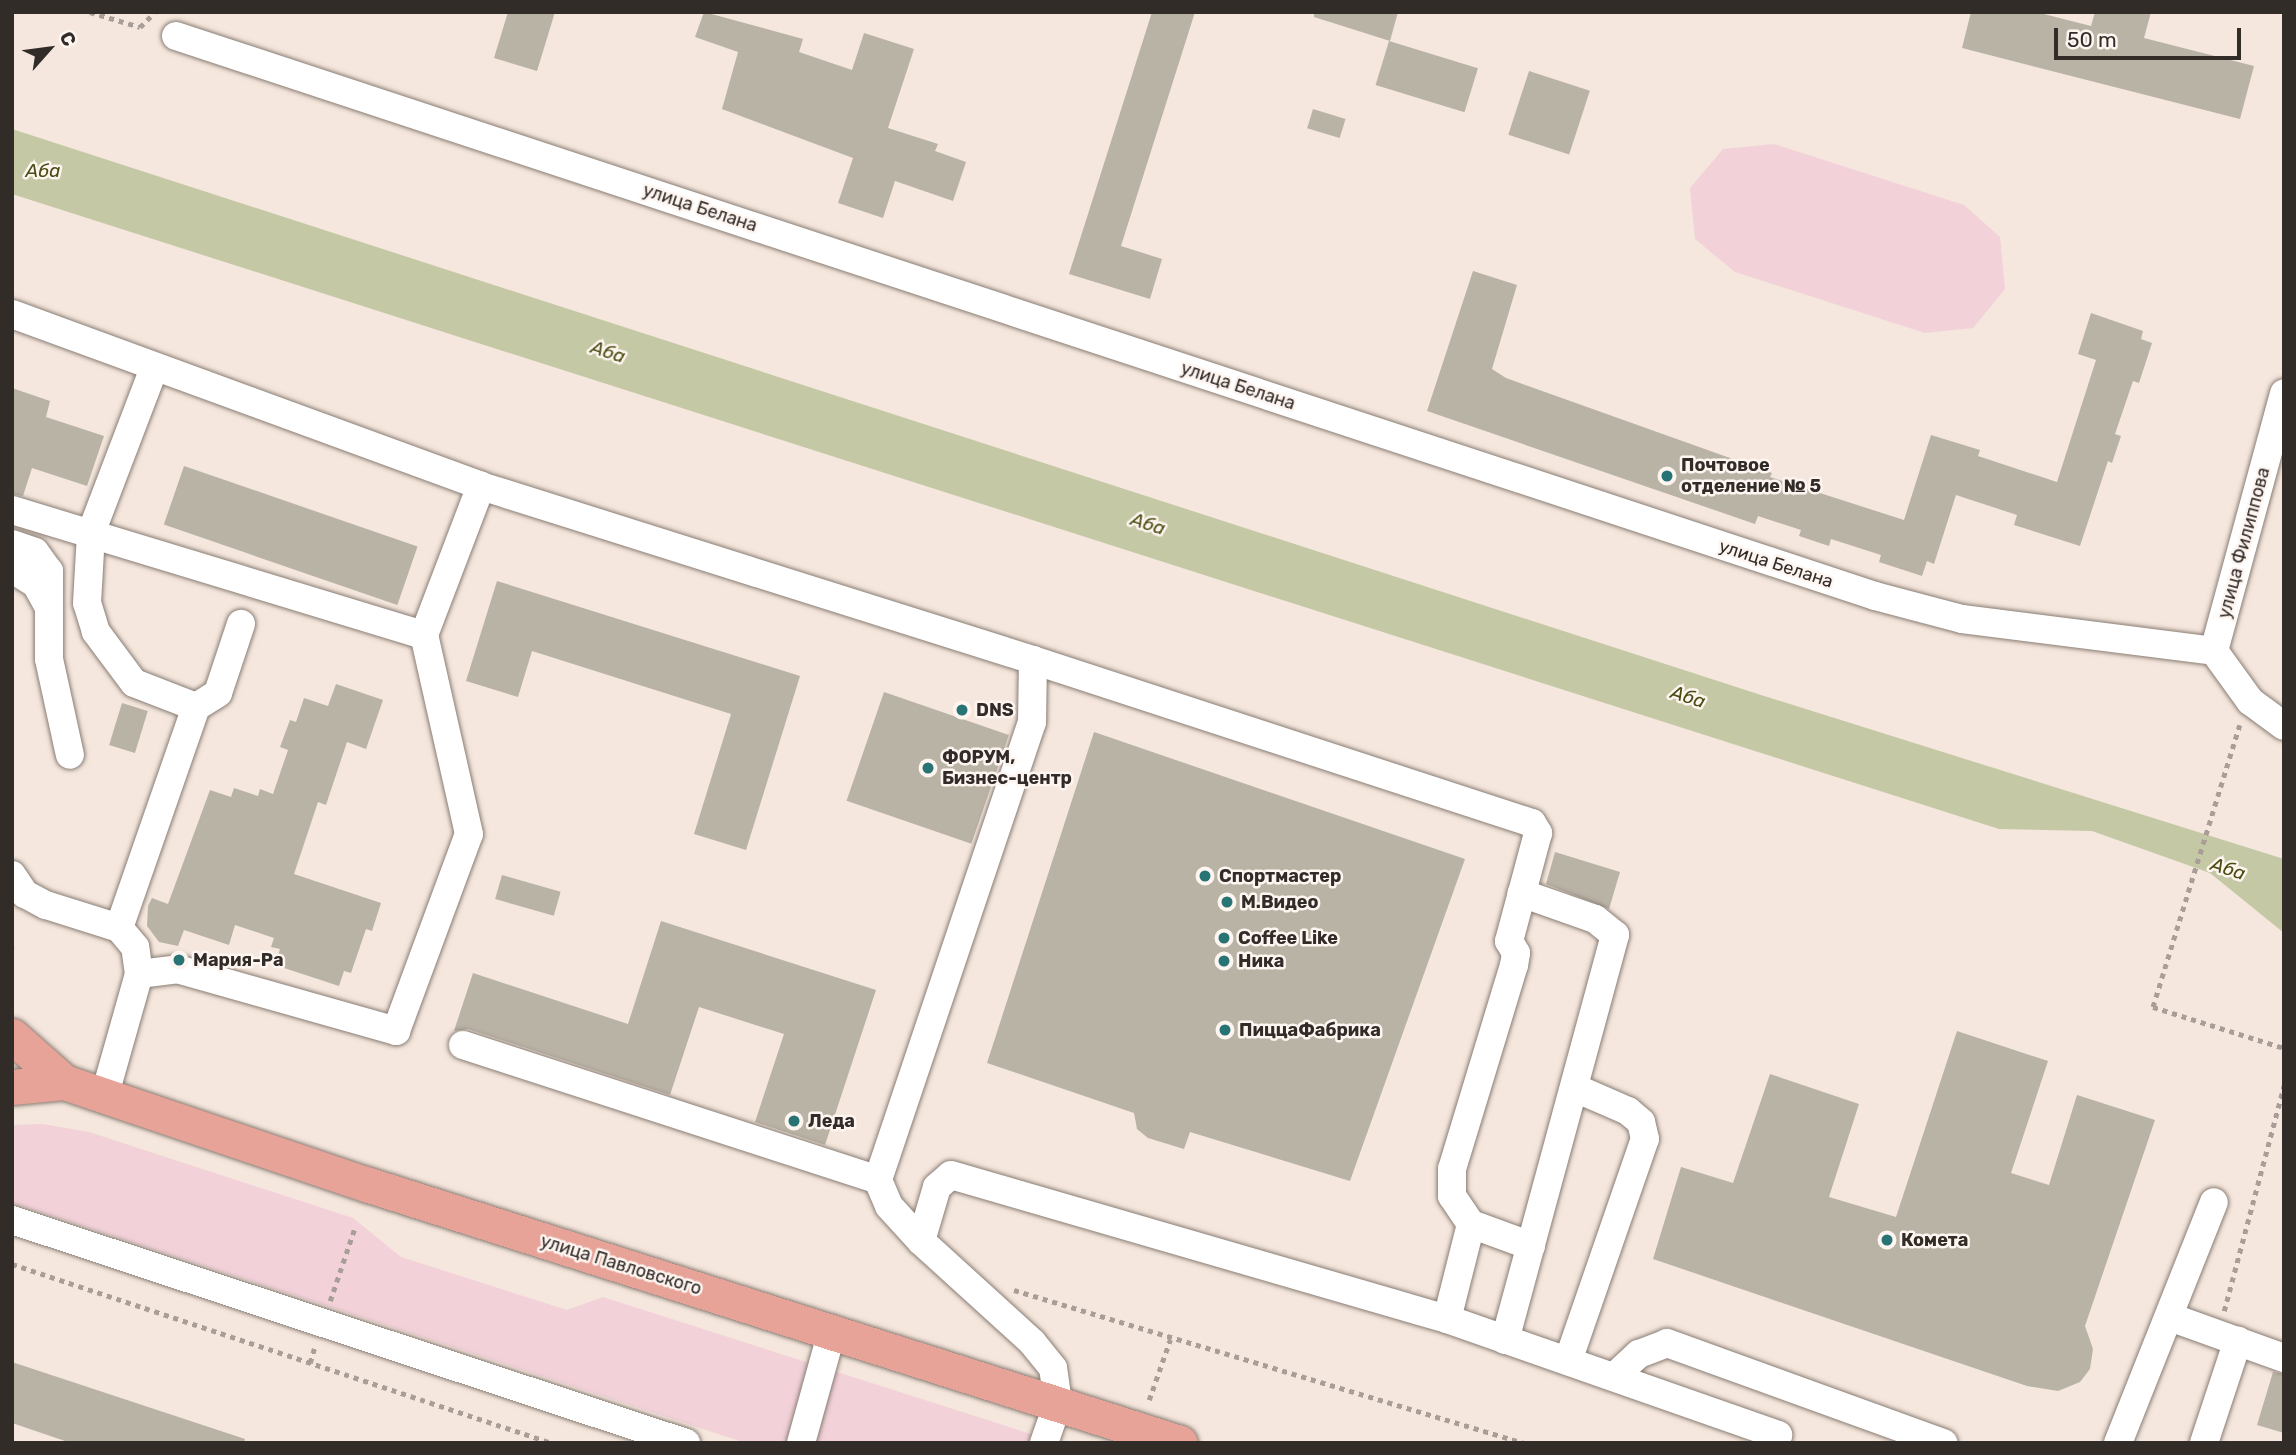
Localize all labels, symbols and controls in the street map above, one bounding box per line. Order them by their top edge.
north arrow [14,14,84,84]
scale bar [2058,14,2245,58]
text: 50 m [2067,27,2117,52]
text: С [55,28,81,50]
water label: Аба [26,160,60,182]
street label: улица Белана [640,179,760,237]
water label: Аба [588,336,628,368]
street label: улица Белана [1178,357,1298,415]
place label: Почтовое отделение № 5 [1681,455,1821,498]
street label: улица Филиппова [2213,465,2275,621]
marker: Почтовое отделение № 5 [1659,468,1675,484]
water label: Аба [1128,508,1168,540]
street label: улица Белана [1716,535,1836,593]
water label: Аба [1668,681,1708,713]
place label: DNS [976,699,1014,721]
marker: DNS [954,702,970,718]
place label: ФОРУМ, Бизнес-центр [942,747,1072,790]
marker: ФОРУМ, Бизнес-центр [920,760,936,776]
water label: Аба [2208,853,2248,885]
place label: Спортмастер [1219,865,1341,887]
marker: Спортмастер [1197,868,1213,884]
place label: М.Видео [1241,891,1319,913]
marker: М.Видео [1219,894,1235,910]
place label: Coffee Like [1238,927,1338,949]
marker: Coffee Like [1216,930,1232,946]
place label: Мария-Ра [193,949,284,971]
place label: Ника [1238,950,1284,972]
marker: Мария-Ра [171,952,187,968]
marker: Ника [1216,953,1232,969]
place label: ПиццаФабрика [1239,1019,1381,1041]
marker: ПиццаФабрика [1217,1022,1233,1038]
place label: Леда [808,1110,855,1132]
marker: Леда [786,1113,802,1129]
place label: Комета [1901,1229,1968,1251]
street label: улица Павловского [538,1230,704,1300]
marker: Комета [1879,1232,1895,1248]

